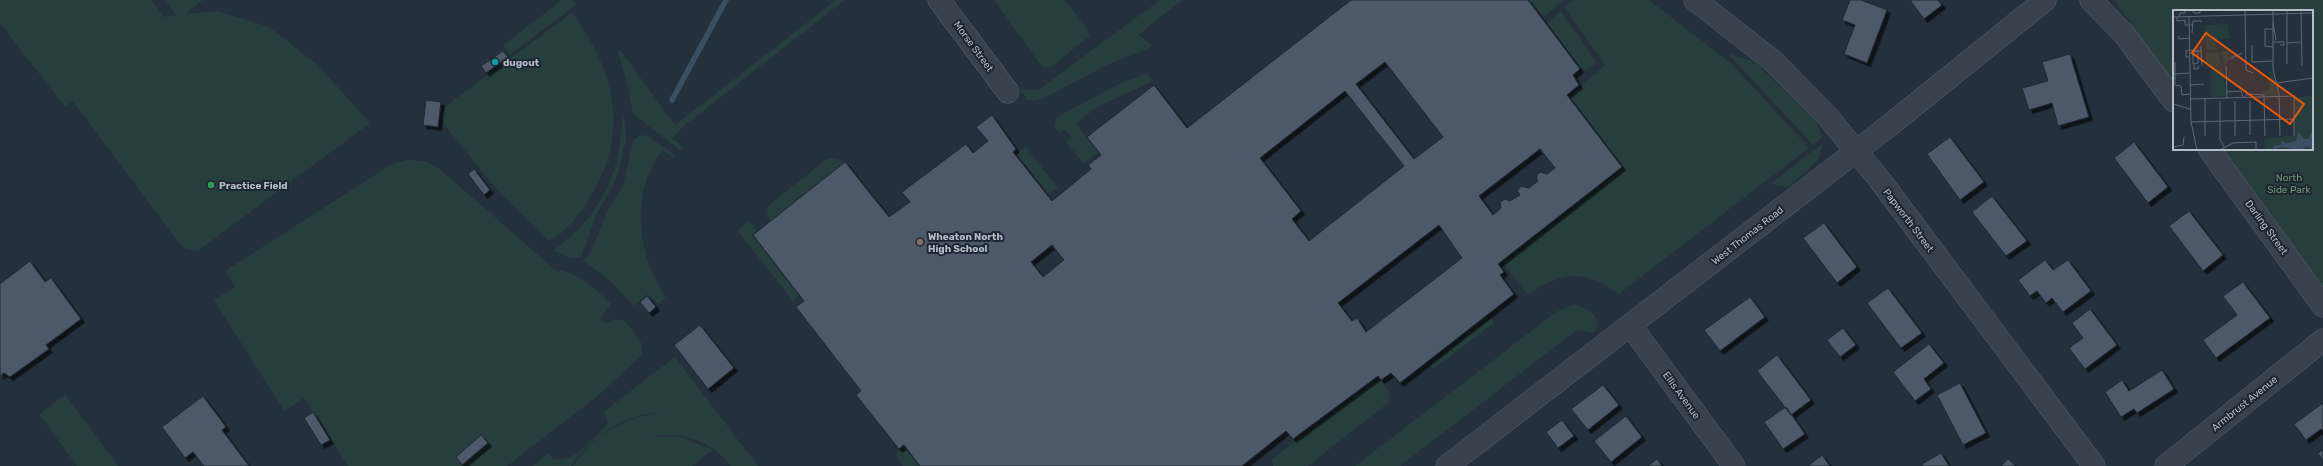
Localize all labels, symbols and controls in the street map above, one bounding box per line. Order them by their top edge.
inset map [2173,10,2313,150]
street label: Morse Street [951,19,996,74]
marker: dugout [490,57,500,67]
place label: dugout [503,57,540,69]
park label: North Side Park [2267,172,2312,196]
marker: Practice Field [206,180,216,190]
place label: Practice Field [219,180,288,192]
street label: Papworth Street [1880,186,1936,255]
street label: Darling Street [2242,198,2290,257]
street label: West Thomas Road [1709,204,1786,268]
place label: Wheaton North High School [928,231,1003,255]
marker: Wheaton North High School [915,237,925,247]
street label: Ellis Avenue [1660,370,1703,422]
street label: Armbrust Avenue [2209,373,2280,434]

